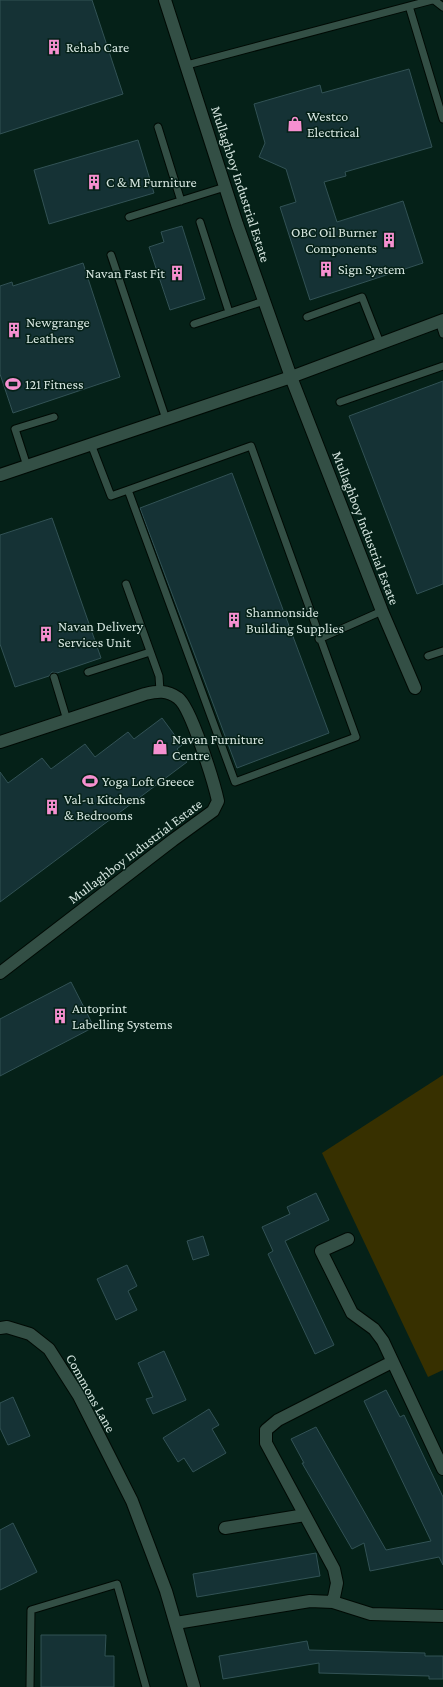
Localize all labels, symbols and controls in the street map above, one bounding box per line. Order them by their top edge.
building icon: Rehab Care [45,38,63,56]
place label: Rehab Care [66,39,129,55]
street label: Mullaghboy Industrial Estate [208,104,274,264]
place label: Westco Electrical [307,108,360,140]
shop icon: Westco Electrical [286,115,304,133]
building icon: C & M Furniture [85,173,103,191]
place label: C & M Furniture [106,174,197,190]
place label: OBC Oil Burner Components [291,224,377,256]
building icon: OBC Oil Burner Components [380,231,398,249]
building icon: Sign System [317,260,335,278]
place label: Sign System [338,261,405,277]
building icon: Navan Fast Fit [168,264,186,282]
place label: Navan Fast Fit [86,265,165,281]
place label: Newgrange Leathers [26,314,90,346]
building icon: Newgrange Leathers [5,321,23,339]
sports icon: 121 Fitness [4,375,22,393]
place label: 121 Fitness [25,376,83,392]
street label: Mullaghboy Industrial Estate [329,449,403,607]
place label: Shannonside Building Supplies [246,604,344,636]
building icon: Shannonside Building Supplies [225,611,243,629]
place label: Navan Delivery Services Unit [58,618,144,650]
building icon: Navan Delivery Services Unit [37,625,55,643]
place label: Navan Furniture Centre [172,731,264,763]
shop icon: Navan Furniture Centre [151,738,169,756]
sports icon: Yoga Loft Greece [81,772,99,790]
place label: Yoga Loft Greece [102,773,194,789]
place label: Val-u Kitchens & Bedrooms [64,791,145,823]
street label: Mullaghboy Industrial Estate [65,795,205,907]
building icon: Val-u Kitchens & Bedrooms [43,798,61,816]
place label: Autoprint Labelling Systems [72,1000,172,1032]
building icon: Autoprint Labelling Systems [51,1007,69,1025]
street label: Commons Lane [63,1351,119,1435]

